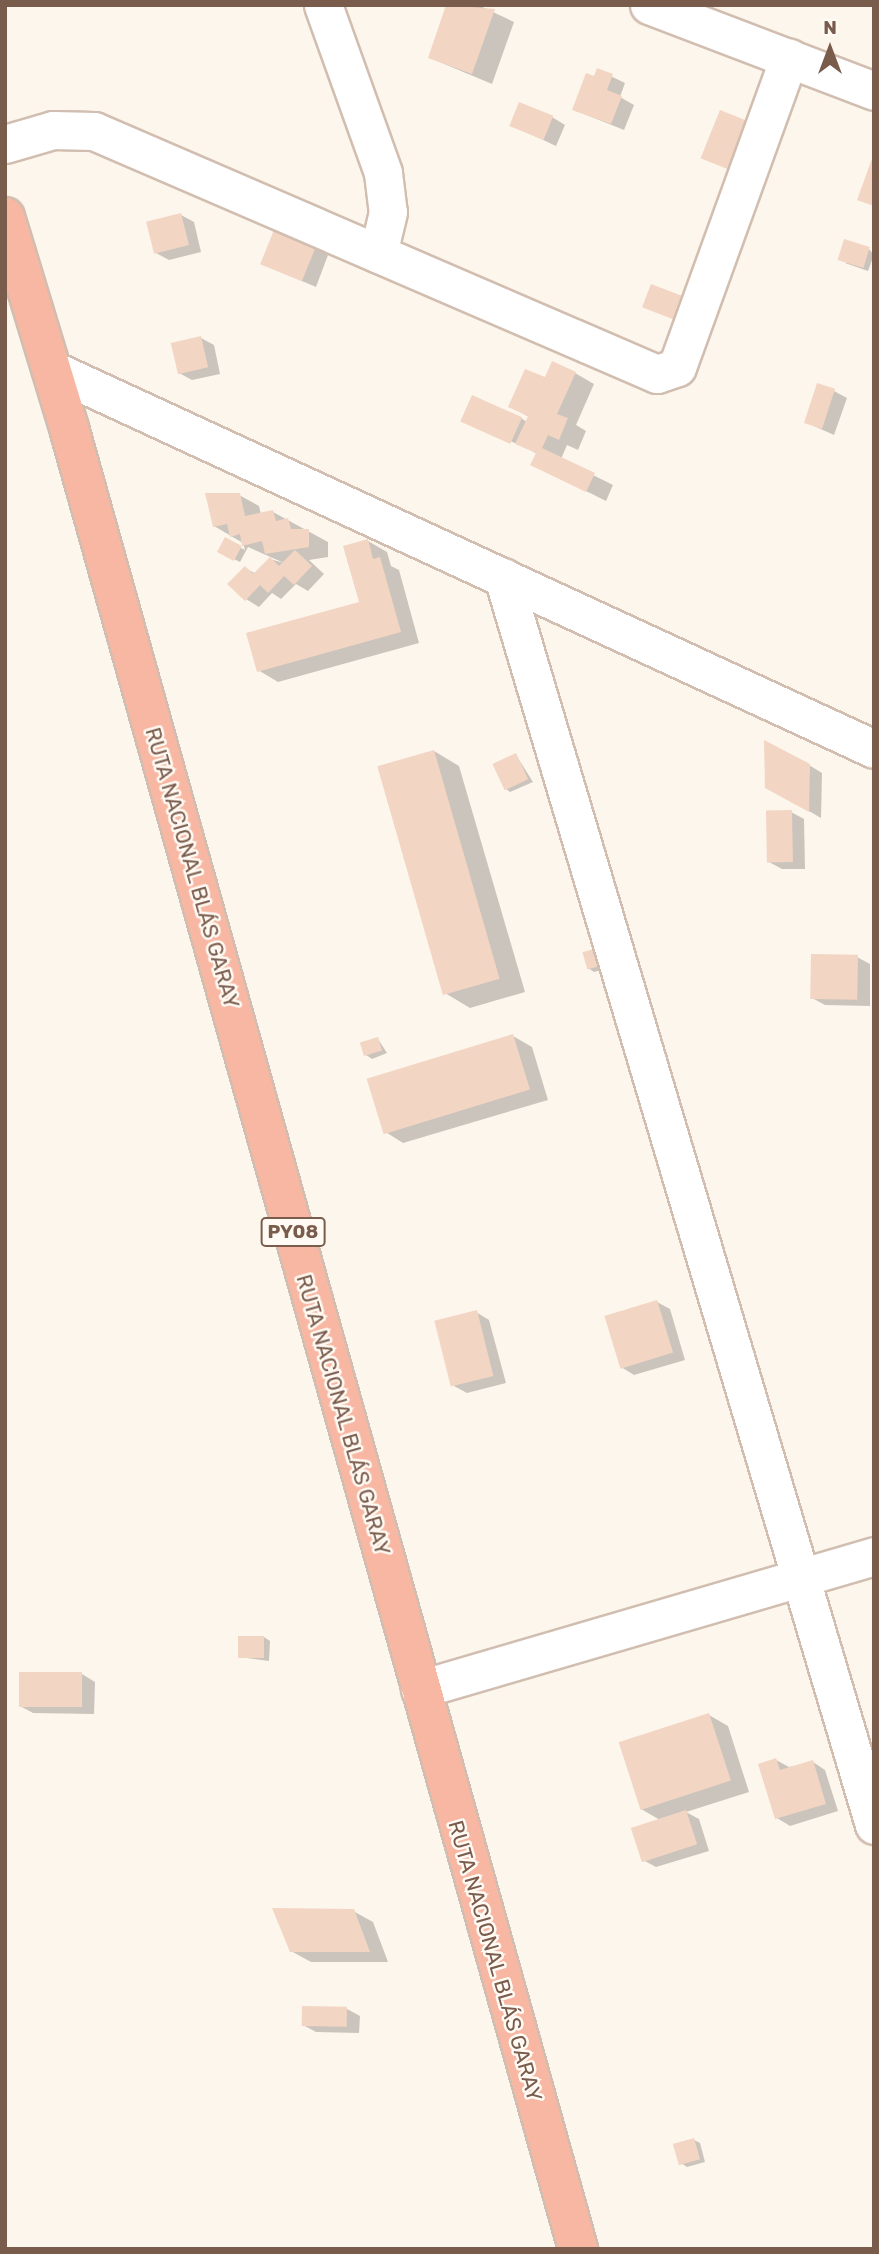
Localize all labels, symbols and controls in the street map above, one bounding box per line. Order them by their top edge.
north arrow [795,14,865,84]
text: N [823,16,837,39]
street label: RUTA NACIONAL BLÁS GARAY [140,724,244,1012]
road number: PY08 [260,1216,326,1248]
street label: RUTA NACIONAL BLÁS GARAY [291,1271,395,1559]
street label: RUTA NACIONAL BLÁS GARAY [443,1817,547,2105]

